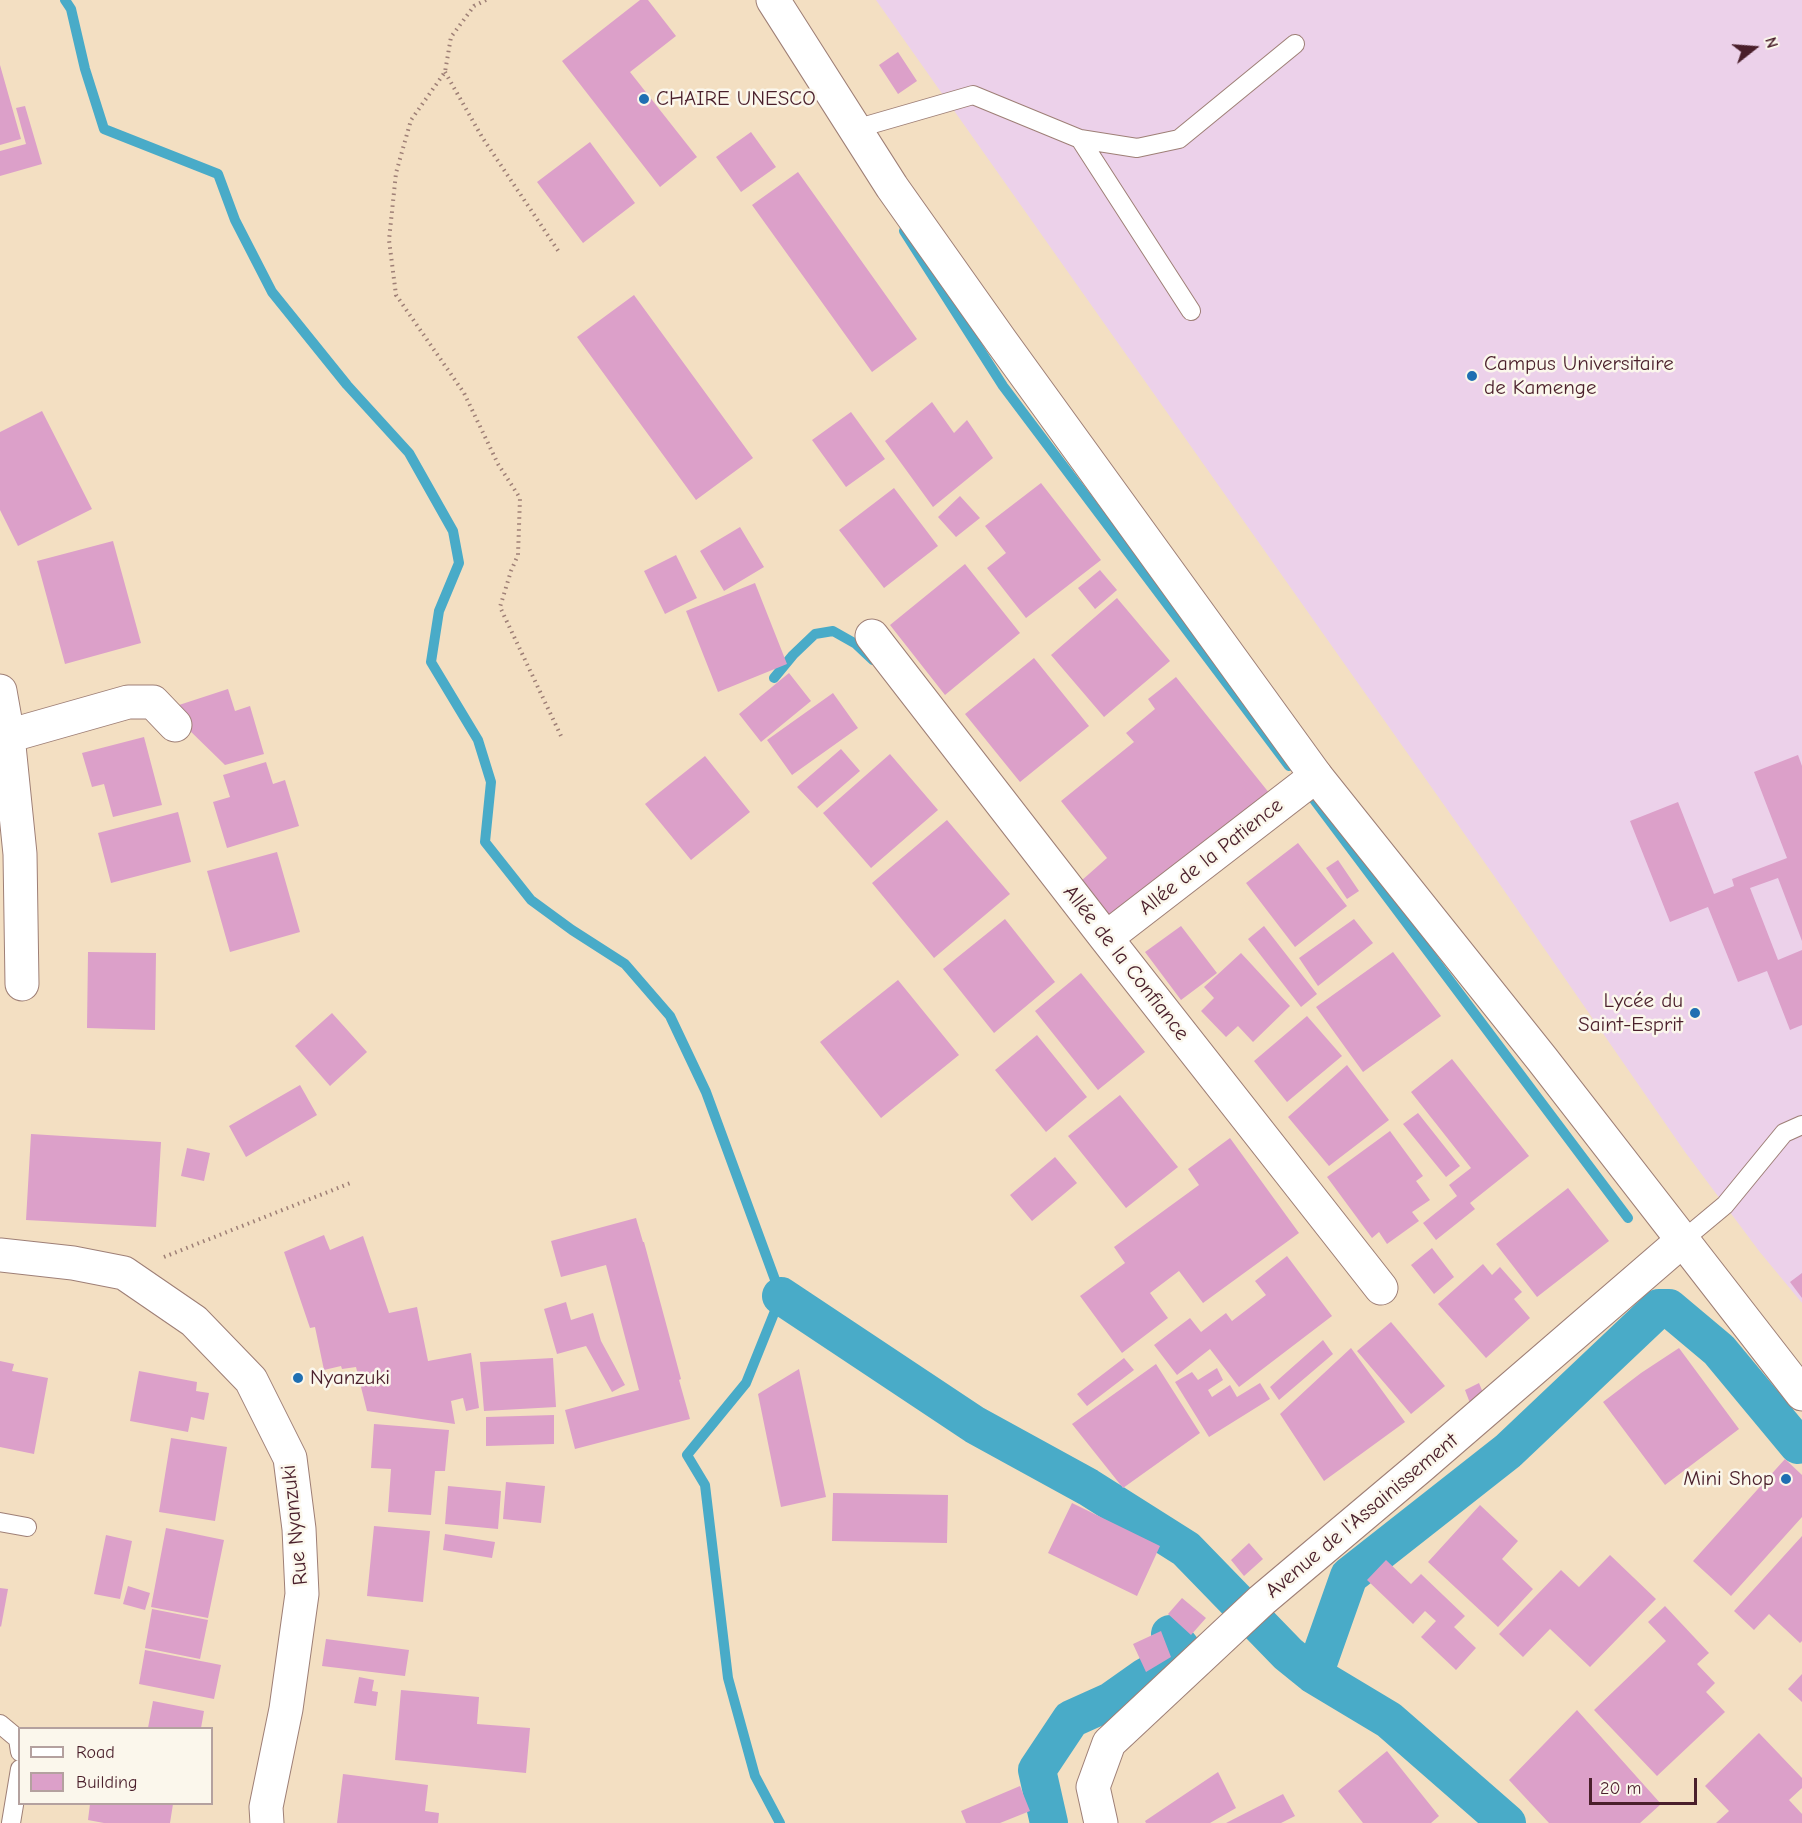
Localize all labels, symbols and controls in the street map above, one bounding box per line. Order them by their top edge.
north arrow [1724,18,1784,78]
text: N [1761,35,1781,50]
place label: CHAIRE UNESCO [656,86,816,112]
marker: CHAIRE UNESCO [637,92,651,106]
place label: Campus Universitaire de Kamenge [1484,351,1674,401]
marker: Campus Universitaire de Kamenge [1465,369,1479,383]
street label: Allée de la Patience [1134,793,1288,921]
street label: Allée de la Confiance [1058,880,1194,1046]
place label: Lycée du Saint-Esprit [1578,988,1683,1038]
marker: Lycée du Saint-Esprit [1688,1006,1702,1020]
place label: Nyanzuki [310,1365,390,1391]
marker: Nyanzuki [291,1371,305,1385]
street label: Avenue de l'Assainissement [1261,1428,1463,1604]
street label: Rue Nyanzuki [276,1464,314,1586]
place label: Mini Shop [1683,1466,1774,1492]
marker: Mini Shop [1779,1472,1793,1486]
legend [18,1727,213,1805]
text: Road [76,1742,115,1763]
scale bar [1592,1766,1700,1804]
text: Building [76,1772,138,1793]
text: 20 m [1600,1778,1641,1799]

